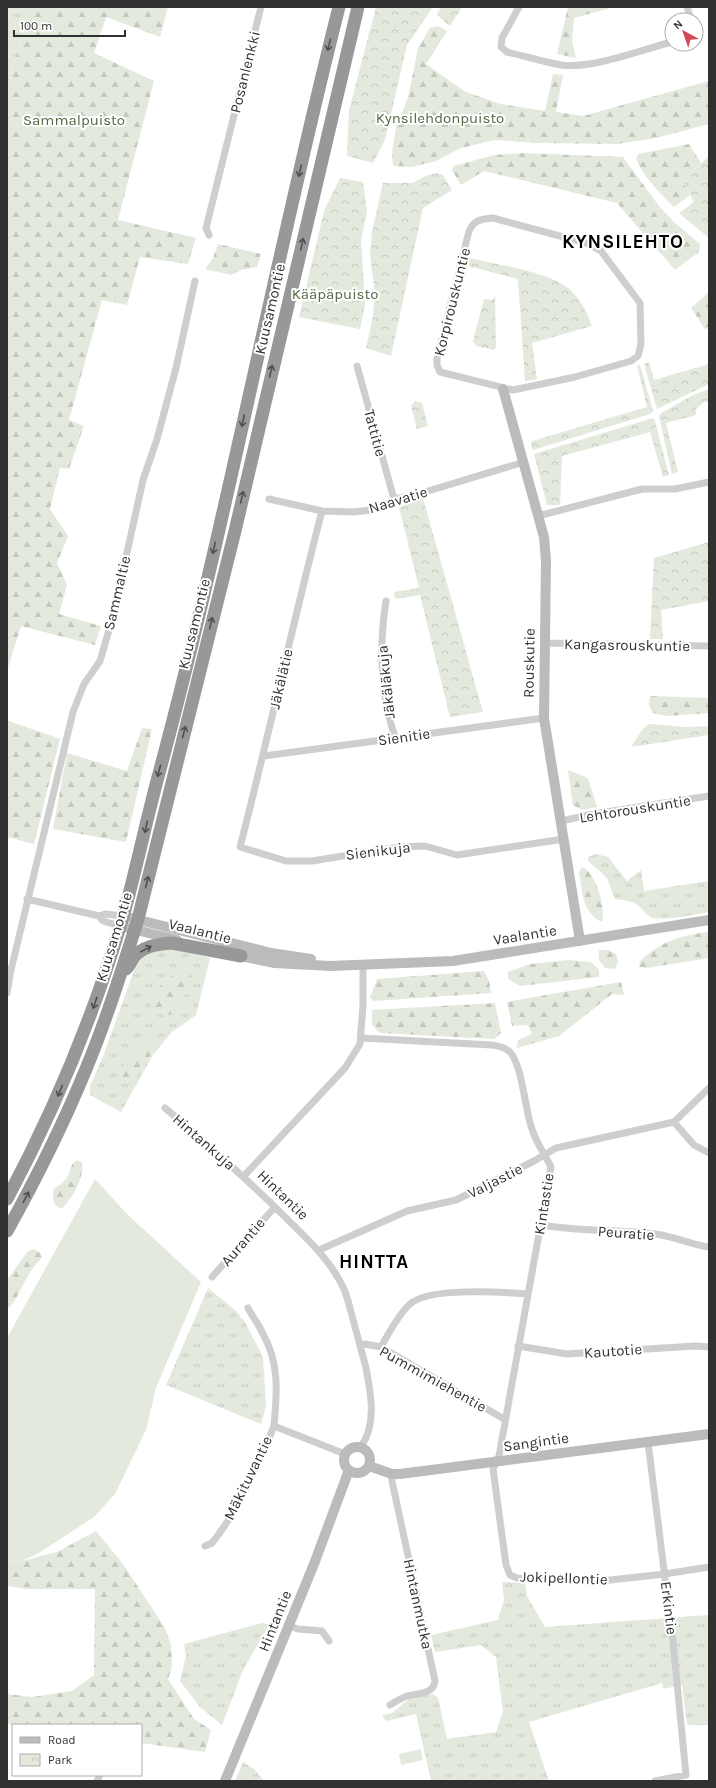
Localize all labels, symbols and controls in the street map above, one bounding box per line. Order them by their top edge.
scale bar [14,12,125,38]
north arrow [664,12,704,52]
text: N [671,17,685,32]
text: 100 m [20,19,52,33]
street label: Posanlenkki [226,29,264,115]
one-way arrow [325,38,333,51]
park label: Kynsilehdonpuisto [376,109,504,127]
park label: Sammalpuisto [23,111,125,129]
one-way arrow [296,165,303,178]
district label: KYNSILEHTO [562,231,684,253]
one-way arrow [298,238,306,251]
street label: Korpirouskuntie [430,246,474,358]
street label: Kuusamontie [251,262,289,356]
park label: Kääpäpuisto [292,285,378,303]
one-way arrow [268,364,276,377]
street label: Tattitie [360,407,390,459]
one-way arrow [238,414,246,427]
street label: Naavatie [366,483,430,517]
one-way arrow [239,491,247,504]
one-way arrow [209,541,217,554]
street label: Sammaltie [100,554,134,632]
street label: Kuusamontie [174,577,214,671]
one-way arrow [208,617,215,630]
street label: Rouskutie [519,628,539,698]
street label: Kangasrouskuntie [564,635,690,655]
street label: Jäkäläkuja [373,644,399,720]
street label: Jäkälätie [265,647,297,711]
street label: Sienitie [377,724,431,750]
one-way arrow [181,726,188,739]
one-way arrow [155,764,163,777]
street label: Lehtorouskuntie [578,791,692,827]
one-way arrow [142,820,150,833]
street label: Sienikuja [345,838,411,864]
one-way arrow [144,875,152,888]
street label: Kuusamontie [92,890,136,984]
street label: Vaalantie [167,915,233,947]
street label: Vaalantie [492,921,558,949]
one-way arrow [140,945,152,952]
one-way arrow [91,996,99,1008]
one-way arrow [56,1085,63,1097]
street label: Hintankuja [169,1110,239,1174]
street label: Valjastie [465,1160,525,1202]
street label: Hintantie [254,1166,312,1224]
street label: Kintastie [530,1172,558,1236]
one-way arrow [23,1191,30,1203]
street label: Aurantie [217,1214,269,1270]
street label: Peuratie [597,1222,655,1244]
district label: HINTTA [339,1251,409,1273]
street label: Kautotie [583,1340,643,1362]
street label: Pummimiehentie [376,1342,490,1416]
street label: Sangintie [502,1428,570,1456]
street label: Mäkituvantie [220,1433,276,1523]
street label: Hintanmutka [400,1557,436,1651]
street label: Jokipellontie [520,1567,608,1589]
street label: Erkintie [657,1580,681,1636]
street label: Hintantie [255,1588,295,1654]
legend [12,1724,142,1776]
text: Road [48,1733,76,1747]
text: Park [48,1753,73,1767]

